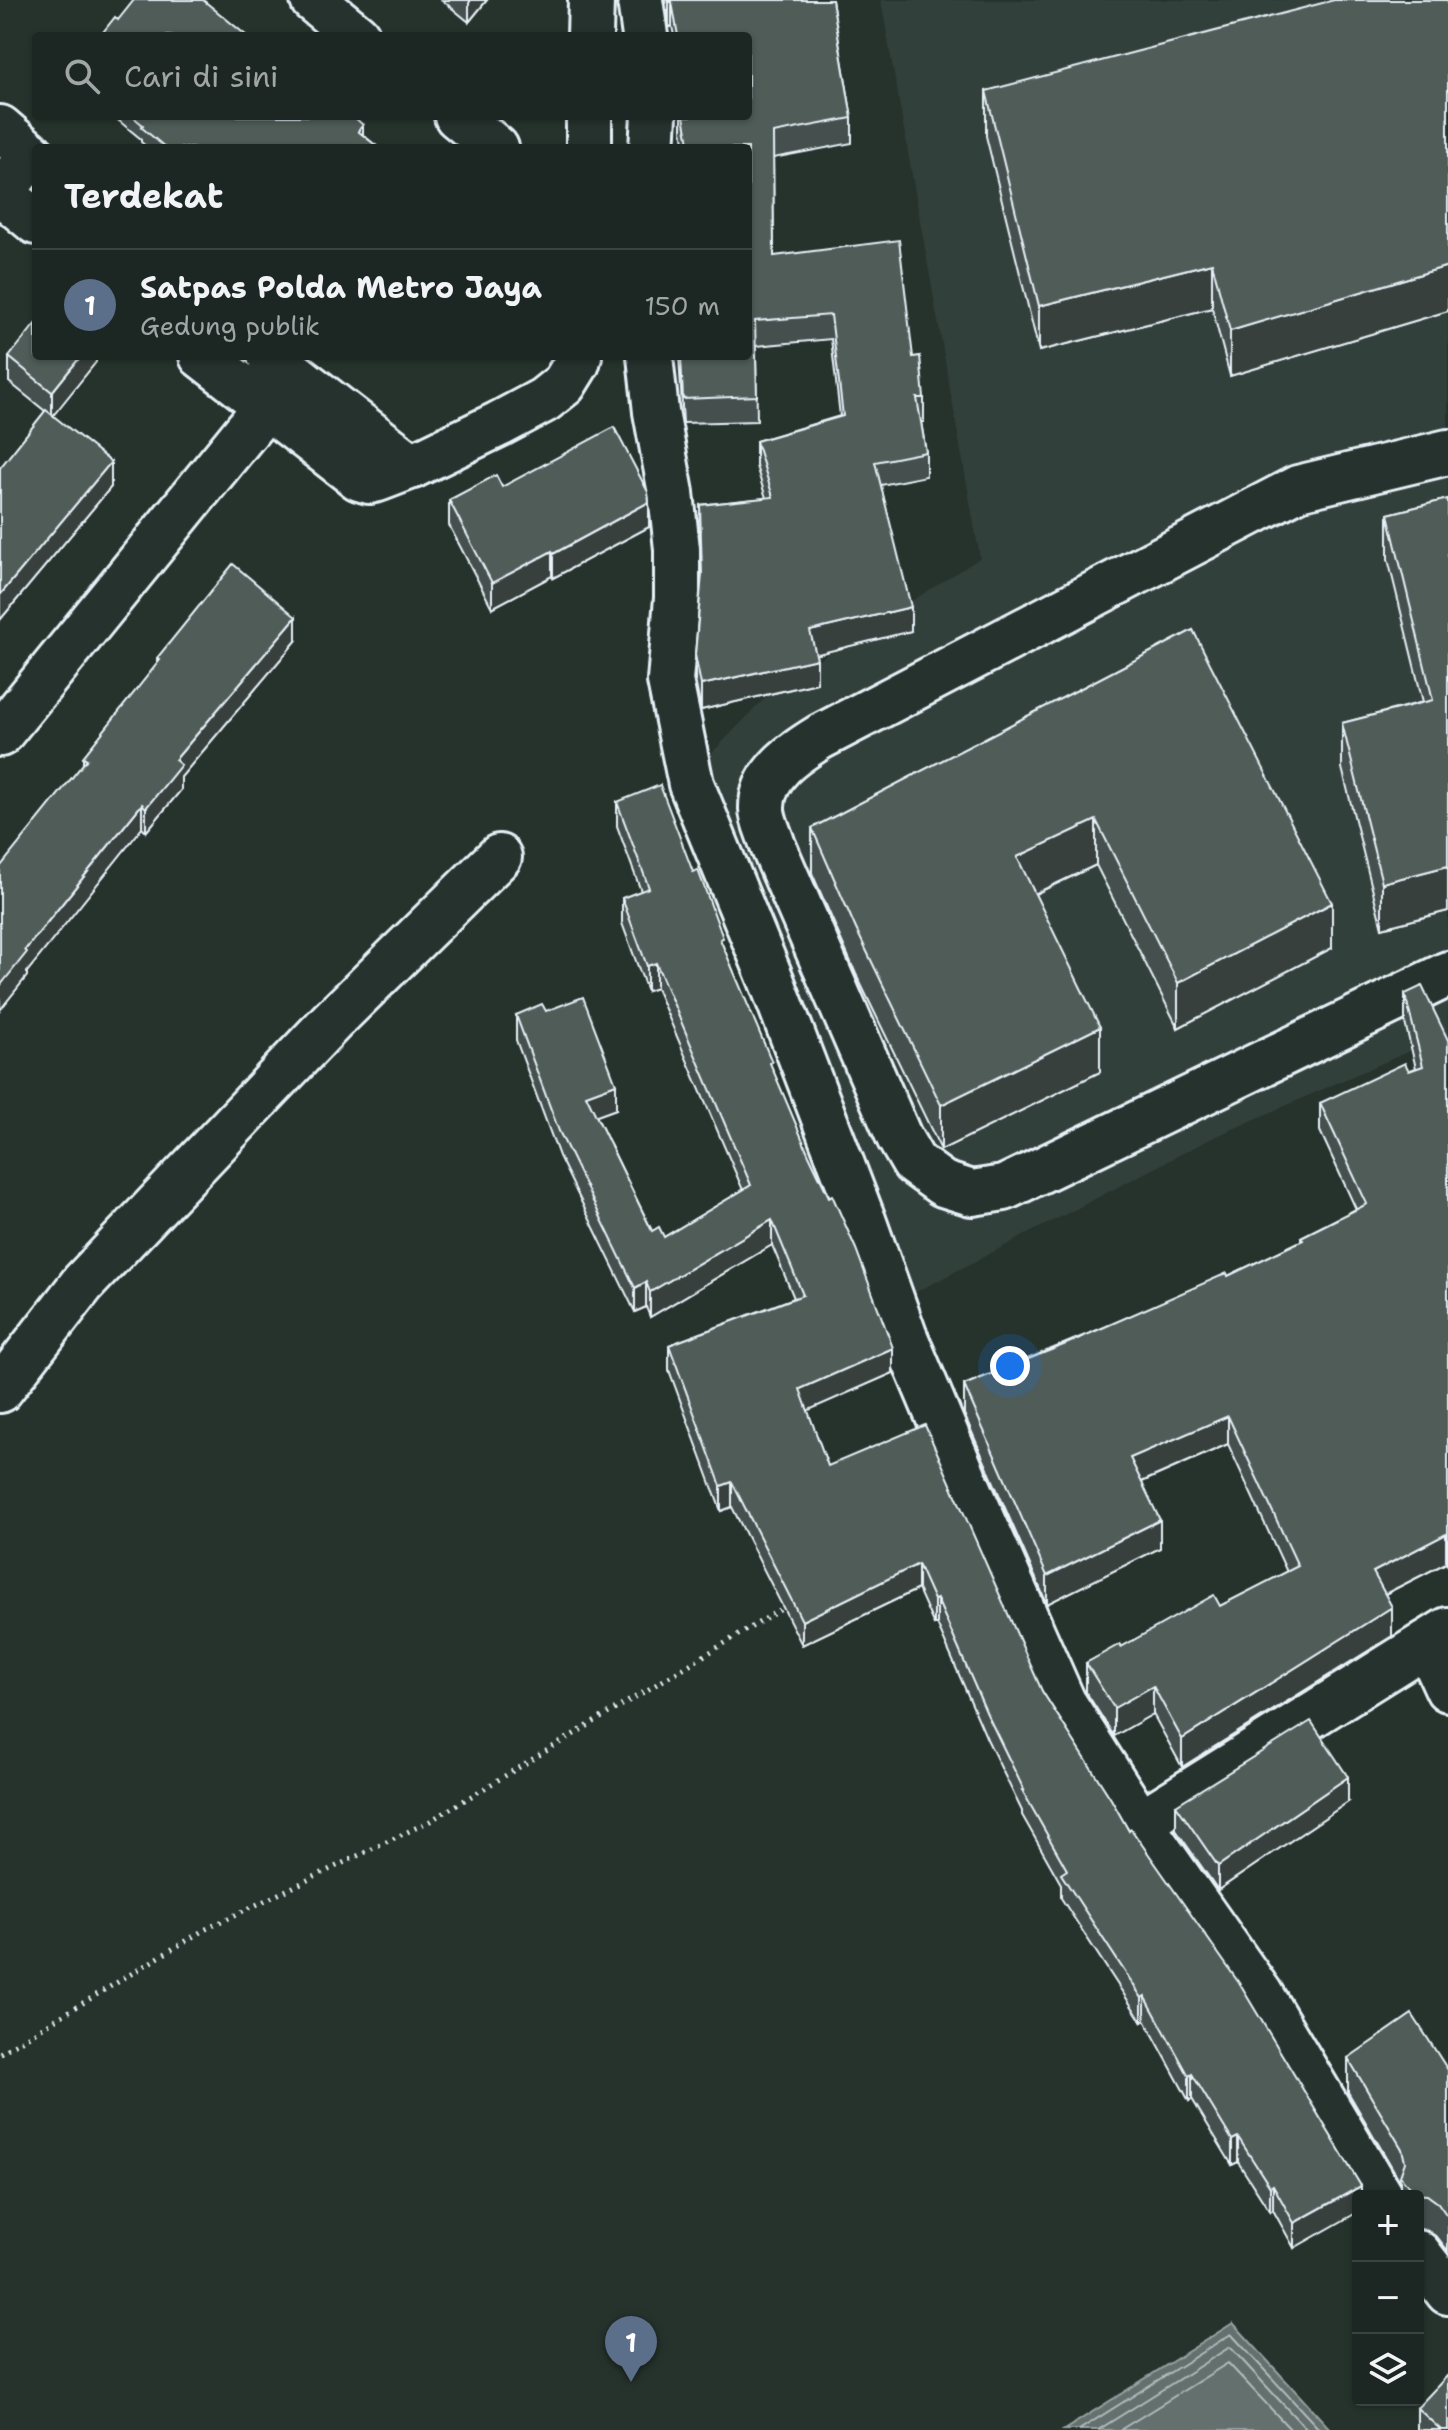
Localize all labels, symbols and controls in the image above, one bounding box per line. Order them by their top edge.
search box [32,32,752,120]
icon: search [60,54,104,98]
text: Cari di sini [124,56,279,97]
text: Terdekat [64,173,223,219]
text: Satpas Polda Metro Jaya [140,267,542,308]
text: 1 [84,288,96,323]
text: 150 m [644,288,720,323]
text: Gedung publik [140,308,320,343]
your location [990,1346,1030,1386]
map controls [1352,2190,1424,2406]
button: + [1352,2190,1424,2262]
button: − [1352,2262,1424,2334]
pin: 1 [605,2316,657,2382]
button: layers [1352,2334,1424,2406]

